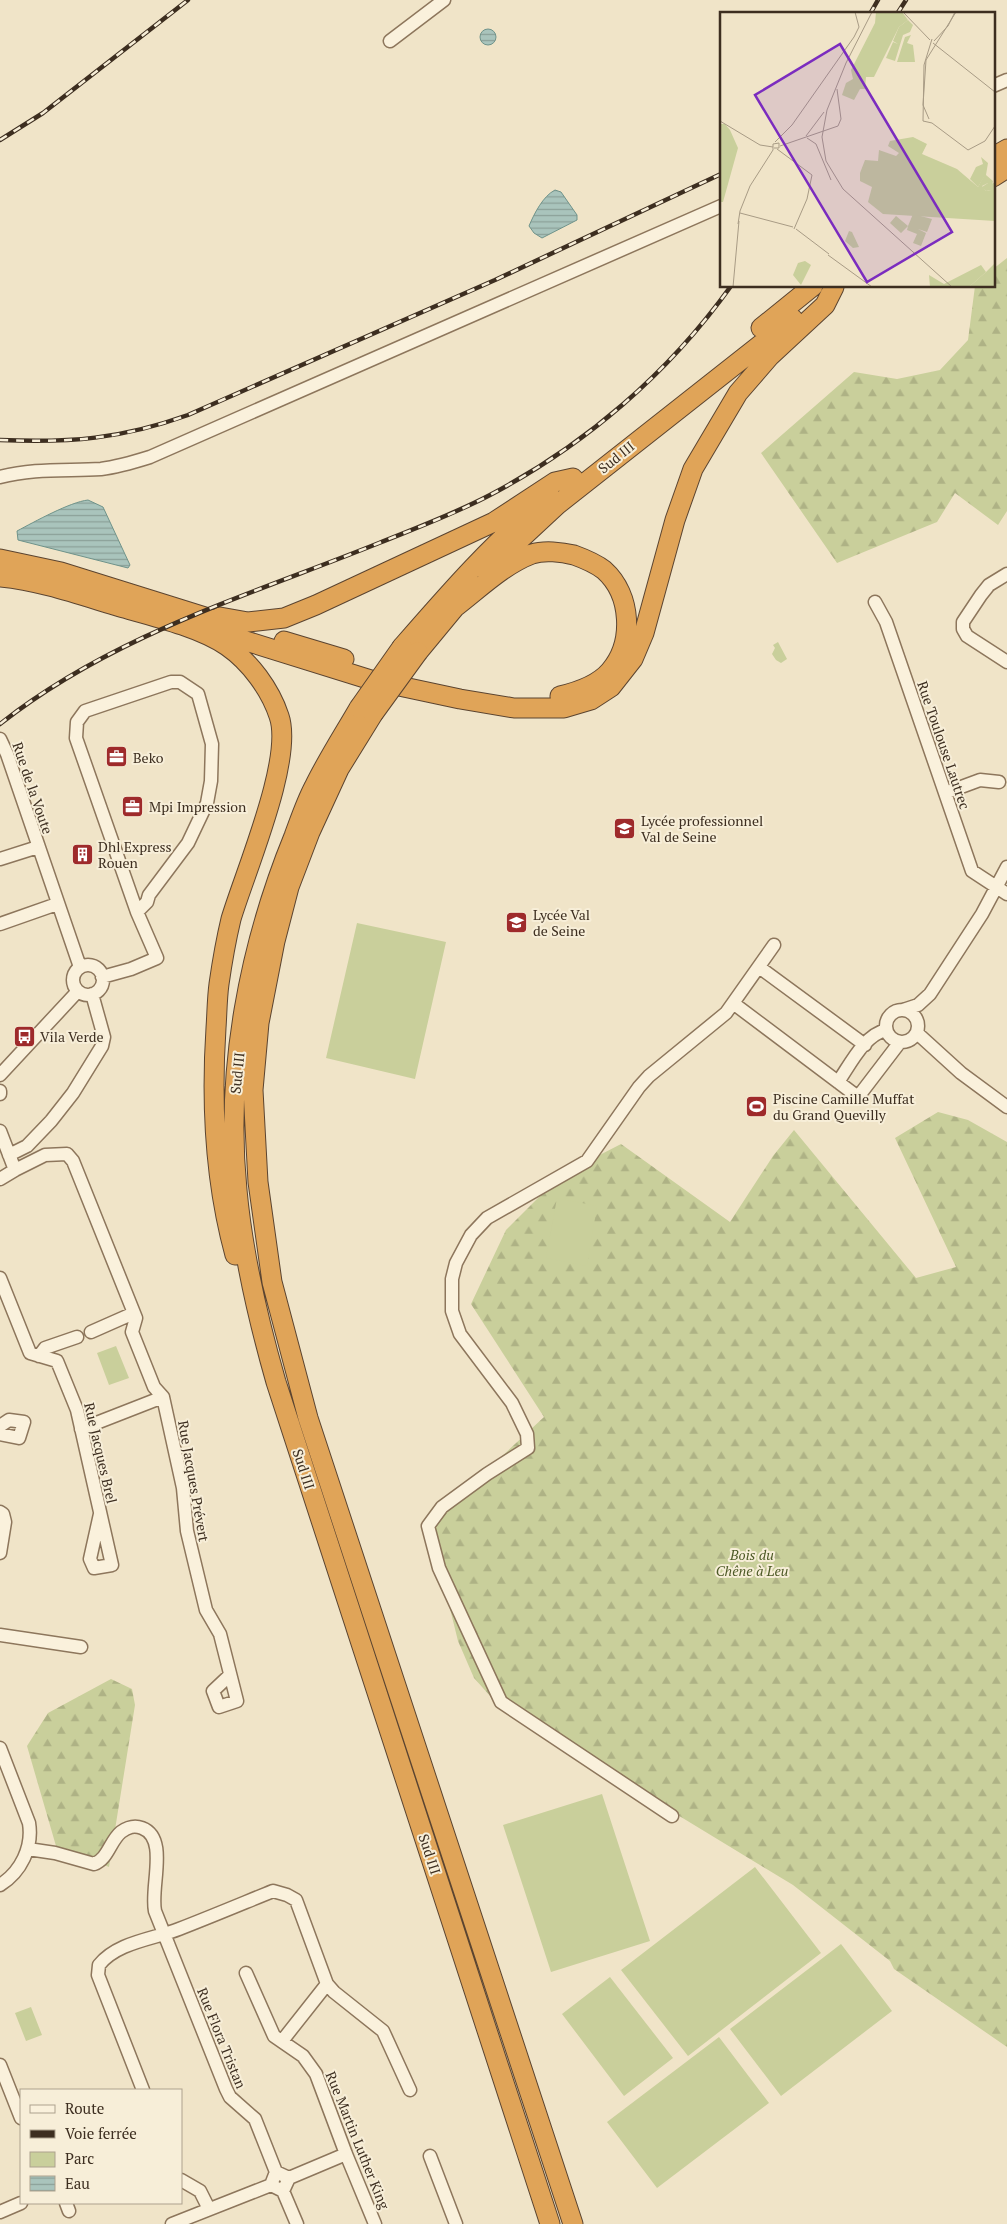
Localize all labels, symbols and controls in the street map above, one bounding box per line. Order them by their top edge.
inset map [720,12,994,288]
street label: Sud III [594,437,638,477]
street label: Rue Toulouse Lautrec [913,678,975,812]
street label: Rue de la Voute [8,739,58,837]
office icon: Beko [105,745,129,769]
place label: Beko [133,748,164,767]
office icon: Mpi Impression [121,794,145,818]
place label: Mpi Impression [149,797,247,816]
place label: Lycée professionnel Val de Seine [641,811,763,846]
school or university icon: Lycée professionnel Val de Seine [613,816,637,840]
place label: Dhl Express Rouen [98,837,172,872]
building icon: Dhl Express Rouen [70,842,94,866]
place label: Lycée Val de Seine [533,905,590,940]
school or university icon: Lycée Val de Seine [505,910,529,934]
bus stop icon: Vila Verde [12,1024,36,1048]
place label: Vila Verde [40,1027,104,1046]
street label: Sud III [225,1051,249,1095]
place label: Piscine Camille Muffat du Grand Quevilly [773,1089,915,1124]
sports icon: Piscine Camille Muffat du Grand Quevilly [745,1094,769,1118]
street label: Rue Jacques Brel [80,1401,122,1505]
street label: Rue Jacques Prévert [174,1419,214,1544]
street label: Sud III [289,1446,319,1492]
park label: Bois du Chêne à Leu [716,1545,788,1580]
street label: Sud III [415,1831,445,1877]
street label: Rue Flora Tristan [193,1985,251,2092]
street label: Rue Martin Luther King [322,2068,395,2212]
legend [20,2089,182,2204]
text: Route [65,2098,104,2118]
text: Voie ferrée [65,2123,137,2143]
text: Parc [65,2148,94,2168]
text: Eau [65,2173,90,2193]

